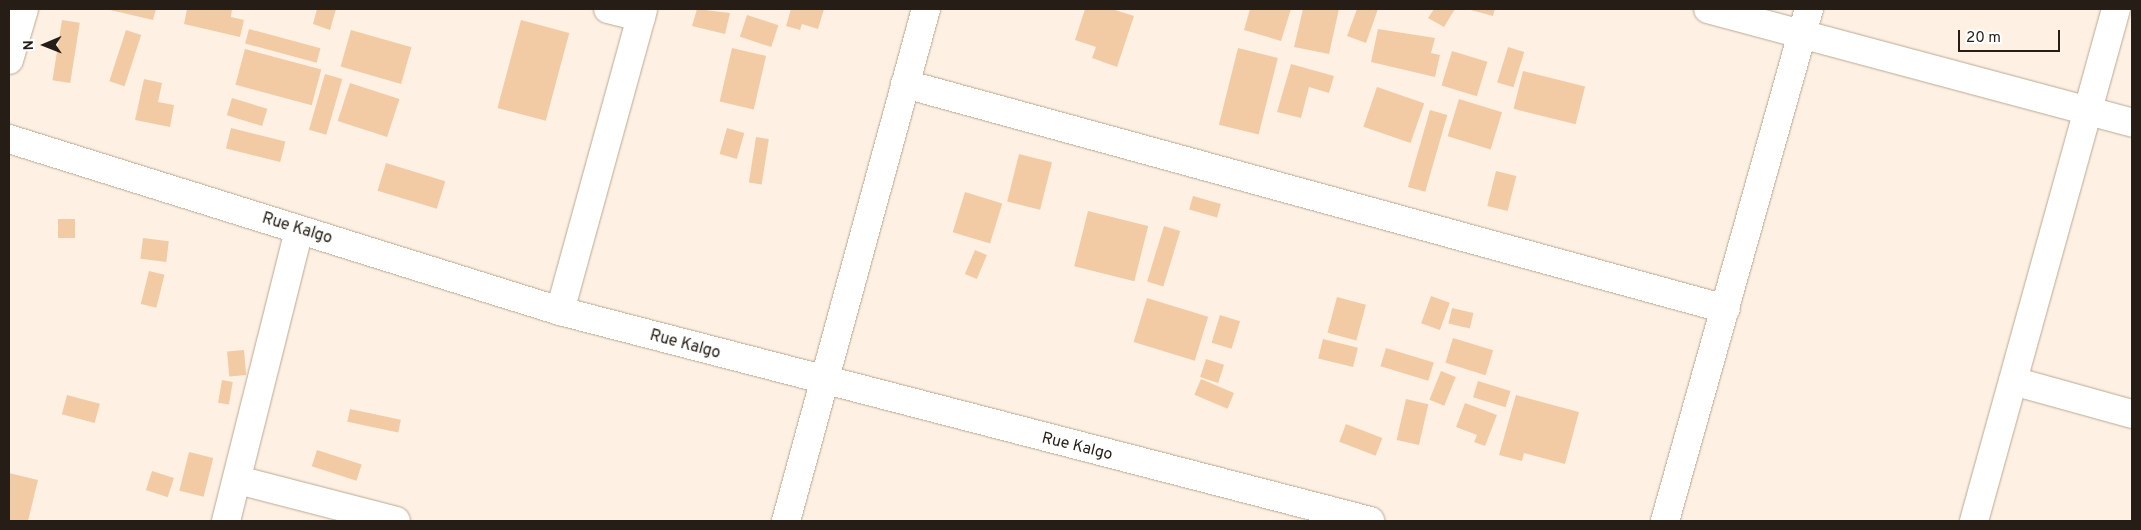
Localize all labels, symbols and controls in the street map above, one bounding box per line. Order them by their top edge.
north arrow [20,20,70,70]
scale bar [1961,20,2064,52]
text: 20 m [1966,29,2001,48]
text: N [21,40,38,50]
street label: Rue Kalgo [260,209,334,249]
street label: Rue Kalgo [648,326,722,364]
street label: Rue Kalgo [1040,429,1114,465]

